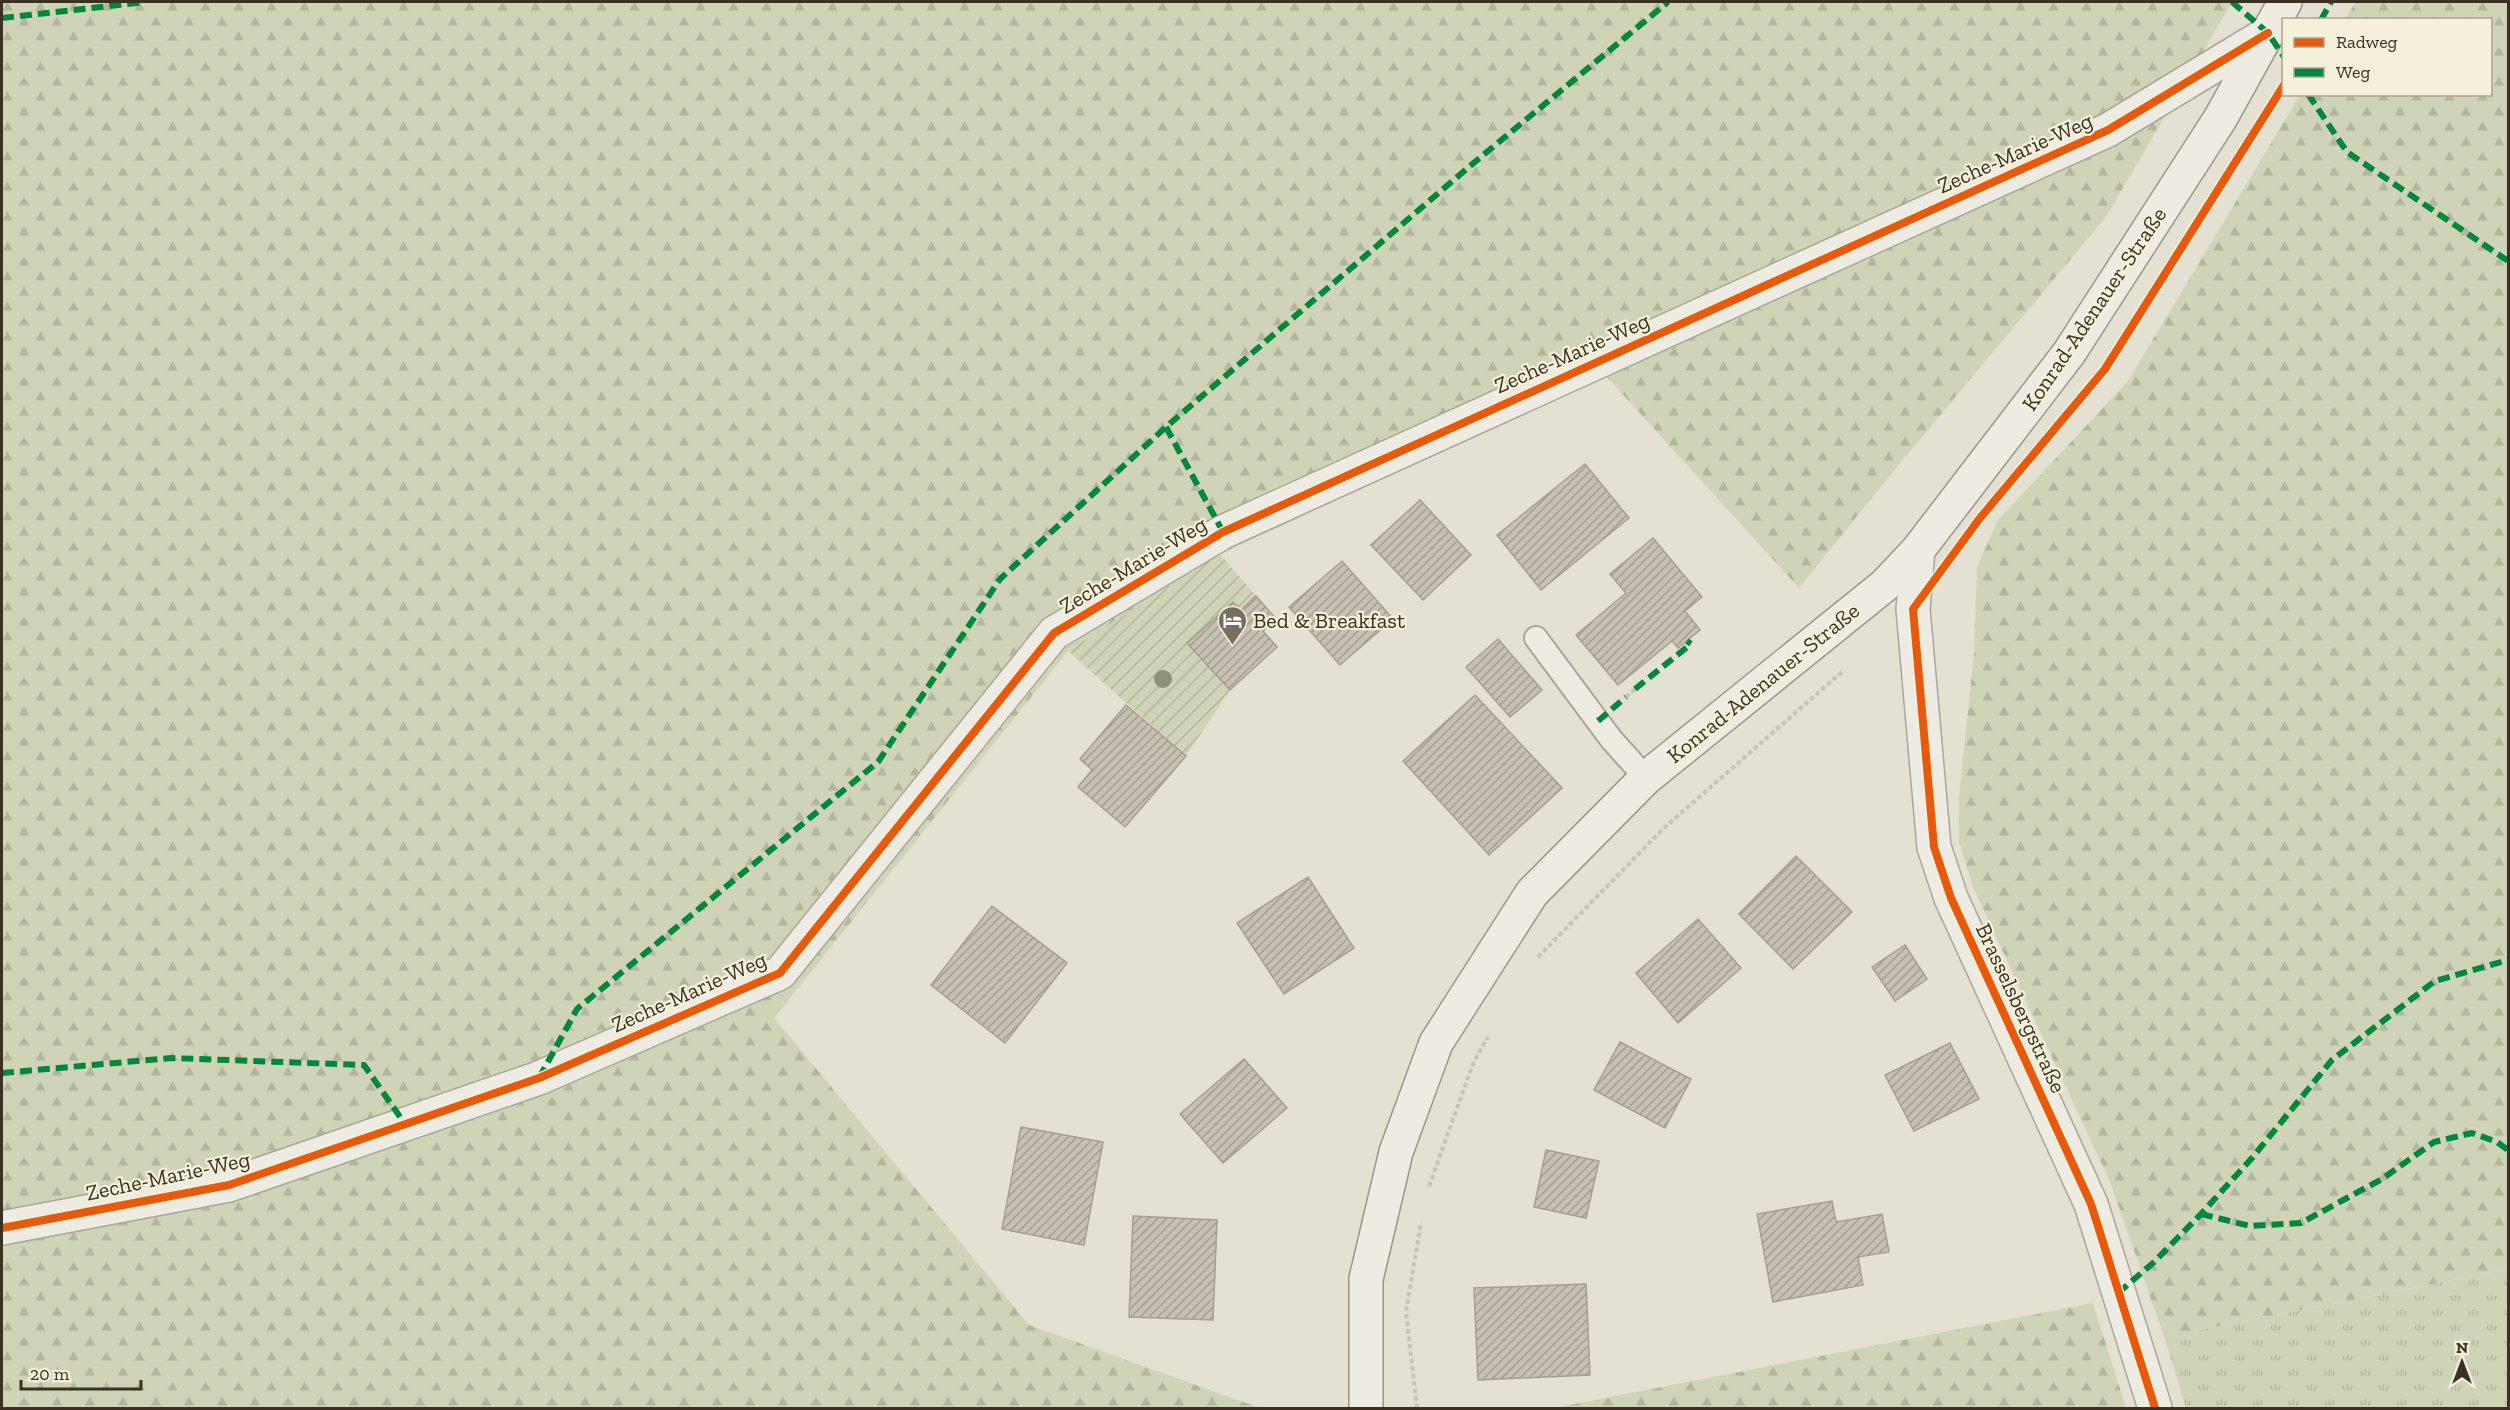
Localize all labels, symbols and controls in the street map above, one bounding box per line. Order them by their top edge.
legend [2282,18,2492,96]
text: Radweg [2336,31,2398,53]
text: Weg [2336,61,2370,83]
street label: Zeche-Marie-Weg [1933,107,2097,199]
street label: Konrad-Adenauer-Straße [2016,202,2172,416]
street label: Zeche-Marie-Weg [1490,307,1654,399]
street label: Zeche-Marie-Weg [1054,510,1212,620]
street label: Konrad-Adenauer-Straße [1661,597,1865,769]
hotel icon: Bed & Breakfast [1216,604,1248,646]
place label: Bed & Breakfast [1253,607,1406,634]
street label: Brasselsbergstraße [1970,919,2072,1097]
street label: Zeche-Marie-Weg [607,946,771,1038]
street label: Zeche-Marie-Weg [83,1145,253,1207]
north arrow [2432,1332,2492,1392]
text: N [2456,1338,2468,1357]
scale bar [21,1353,141,1391]
text: 20 m [30,1363,70,1385]

